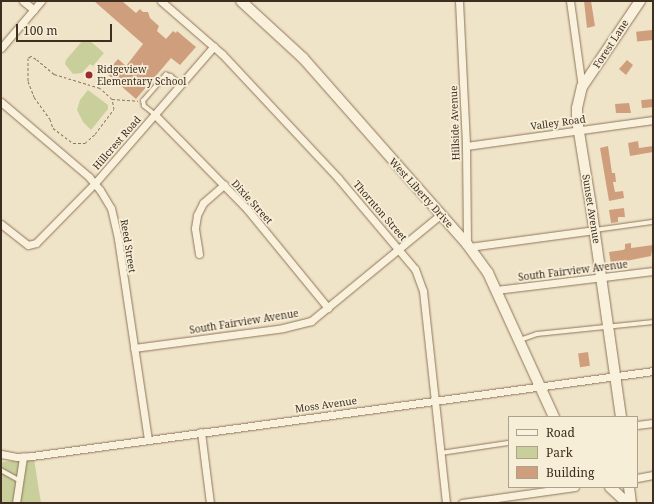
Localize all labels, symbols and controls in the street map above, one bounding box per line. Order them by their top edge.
scale bar [18,16,114,42]
street label: Forest Lane [591,17,631,71]
text: 100 m [23,22,58,39]
place label: Ridgeview Elementary School [97,63,186,86]
marker: Ridgeview Elementary School [84,70,94,80]
street label: Hillside Avenue [448,85,462,161]
street label: Valley Road [530,113,586,133]
street label: Hillcrest Road [90,114,144,172]
street label: West Liberty Drive [387,156,455,230]
street label: Sunset Avenue [580,174,602,244]
street label: Dixie Street [229,177,275,227]
street label: Thornton Street [351,179,409,243]
street label: Reed Street [118,218,138,274]
street label: South Fairview Avenue [517,258,629,284]
street label: South Fairview Avenue [189,307,299,337]
street label: Moss Avenue [294,395,358,415]
legend [508,416,638,488]
text: Road [546,424,575,441]
text: Park [546,444,573,461]
text: Building [546,464,594,481]

